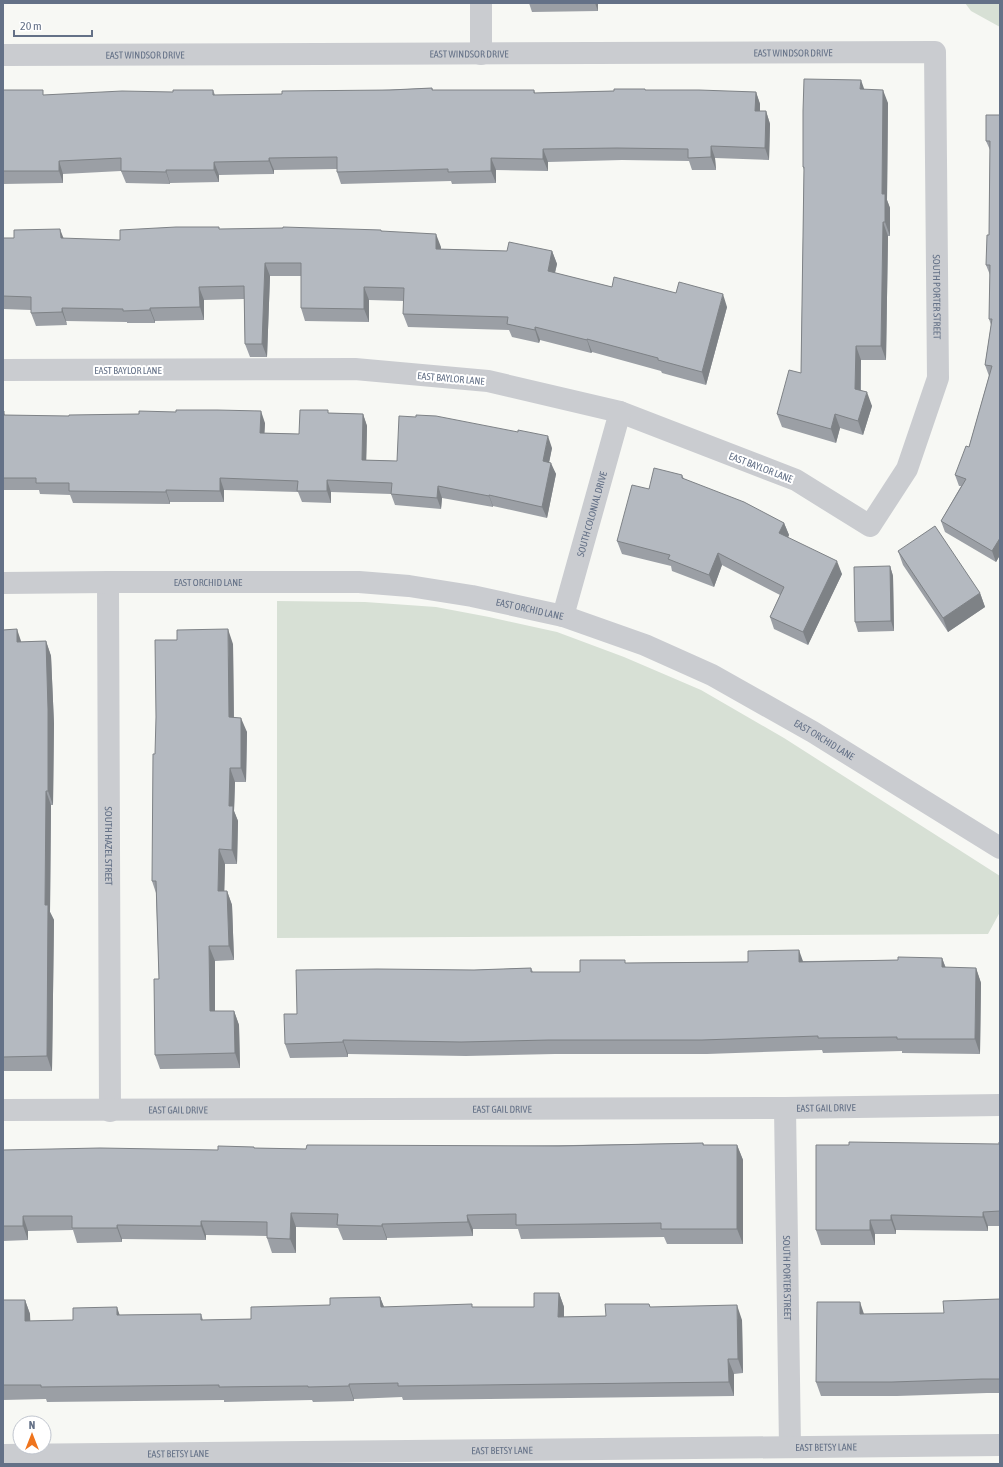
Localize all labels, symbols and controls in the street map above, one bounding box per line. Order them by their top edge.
scale bar [14,12,92,38]
text: 20 m [20,19,42,33]
street label: EAST WINDSOR DRIVE [753,47,833,59]
street label: EAST WINDSOR DRIVE [429,48,509,60]
street label: EAST WINDSOR DRIVE [105,49,185,61]
street label: SOUTH PORTER STREET [931,255,943,340]
street label: EAST BAYLOR LANE [94,365,162,376]
street label: EAST BAYLOR LANE [417,370,486,387]
street label: EAST BAYLOR LANE [727,450,795,485]
street label: SOUTH COLONIAL DRIVE [575,469,609,558]
street label: EAST ORCHID LANE [174,577,243,588]
street label: EAST ORCHID LANE [495,596,565,622]
street label: EAST ORCHID LANE [792,717,857,763]
street label: SOUTH HAZEL STREET [103,807,114,886]
street label: EAST GAIL DRIVE [796,1102,857,1114]
street label: EAST GAIL DRIVE [148,1104,209,1116]
street label: EAST GAIL DRIVE [472,1104,533,1115]
street label: SOUTH PORTER STREET [781,1235,793,1321]
north arrow [12,1415,52,1455]
text: N [29,1419,35,1431]
street label: EAST BETSY LANE [795,1441,858,1453]
street label: EAST BETSY LANE [471,1445,534,1456]
street label: EAST BETSY LANE [147,1448,210,1460]

